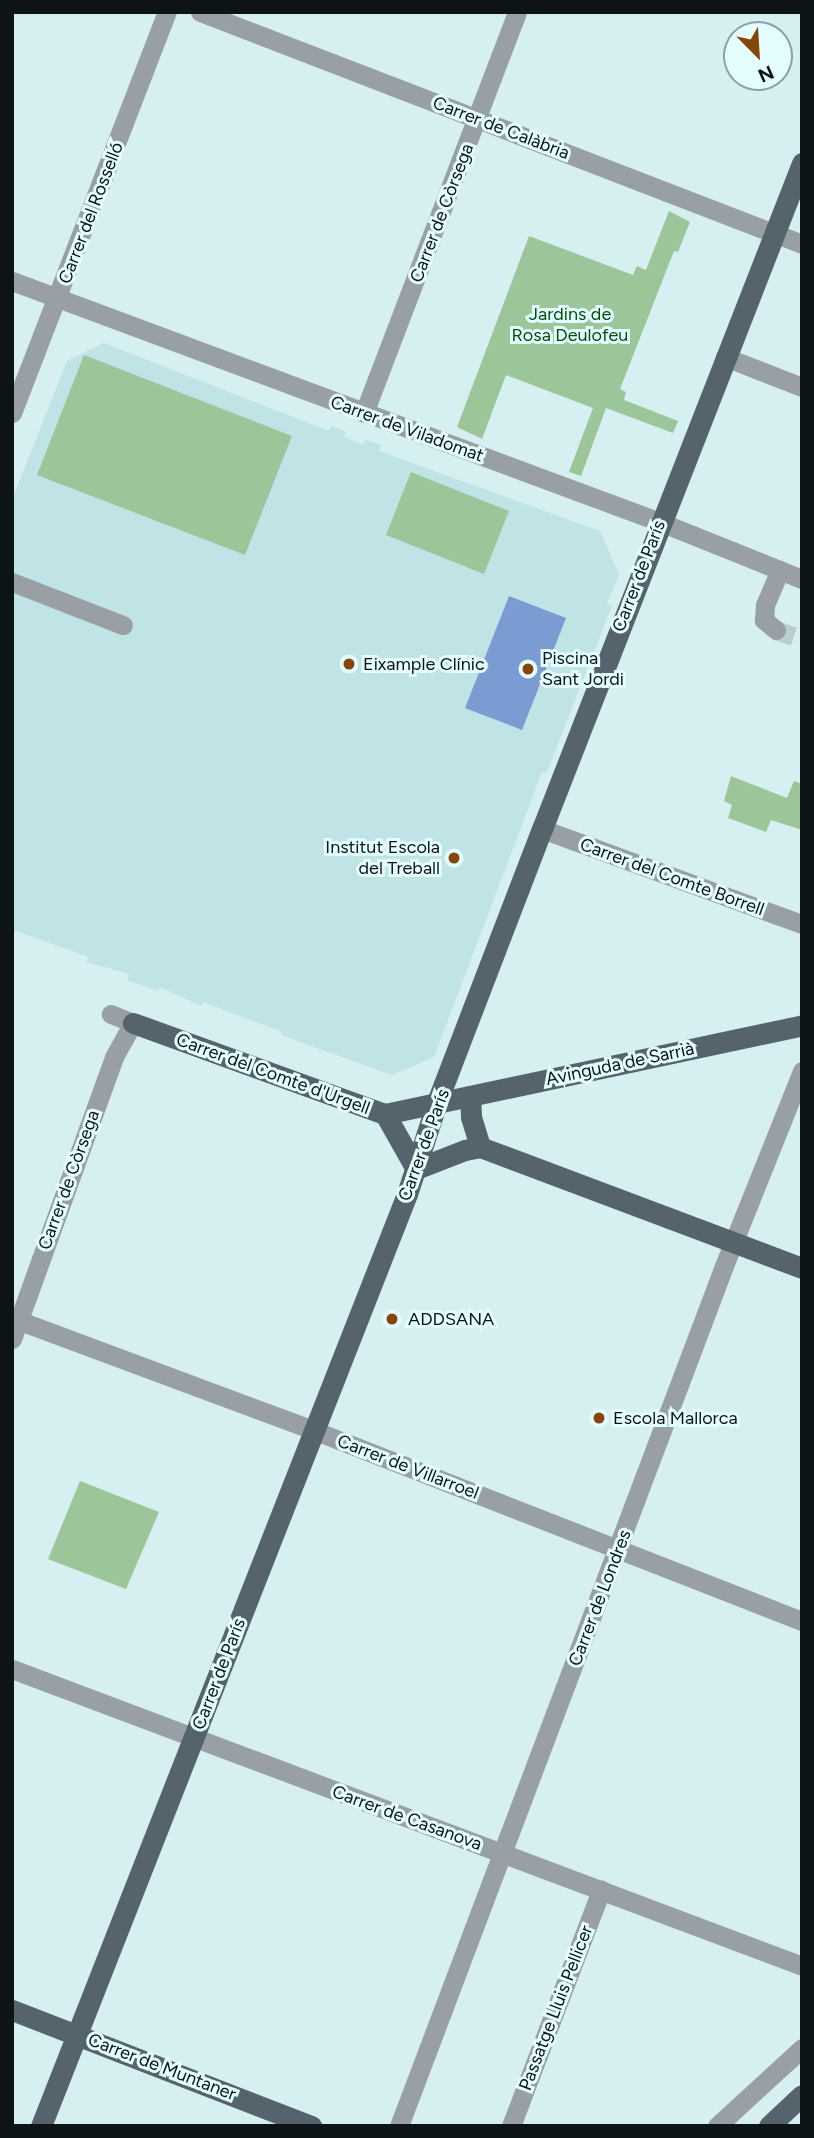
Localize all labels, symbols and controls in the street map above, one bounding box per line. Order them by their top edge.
north arrow [723,21,793,91]
text: N [755,60,777,87]
street label: Carrer de Calàbria [430,92,572,164]
street label: Carrer del Rosselló [54,139,128,287]
street label: Carrer de Còrsega [406,141,478,285]
park label: Jardins de Rosa Deulofeu [512,304,628,346]
street label: Carrer de Viladomat [327,391,487,467]
street label: Carrer de París [608,517,670,635]
place label: Piscina Sant Jordi [542,648,624,690]
place label: Eixample Clínic [363,653,485,675]
marker: Eixample Clínic [341,656,357,672]
marker: Piscina Sant Jordi [520,661,536,677]
street label: Carrer del Comte Borrell [577,834,767,920]
place label: Institut Escola del Treball [325,837,440,880]
marker: Institut Escola del Treball [446,850,462,866]
street label: Carrer del Comte d'Urgell [173,1029,373,1119]
street label: Avinguda de Sarrià [544,1038,696,1090]
street label: Carrer de París [394,1086,454,1204]
street label: Carrer de Còrsega [34,1107,104,1253]
place label: ADDSANA [408,1308,494,1330]
marker: ADDSANA [382,1309,402,1329]
place label: Escola Mallorca [613,1407,738,1429]
marker: Escola Mallorca [591,1410,607,1426]
street label: Carrer de Villarroel [334,1430,482,1504]
street label: Carrer de Londres [564,1527,636,1669]
street label: Carrer de París [188,1615,250,1733]
street label: Carrer de Casanova [329,1781,485,1855]
street label: Passatge Lluis Pellicer [515,1922,597,2094]
street label: Carrer de Muntaner [85,2029,239,2105]

